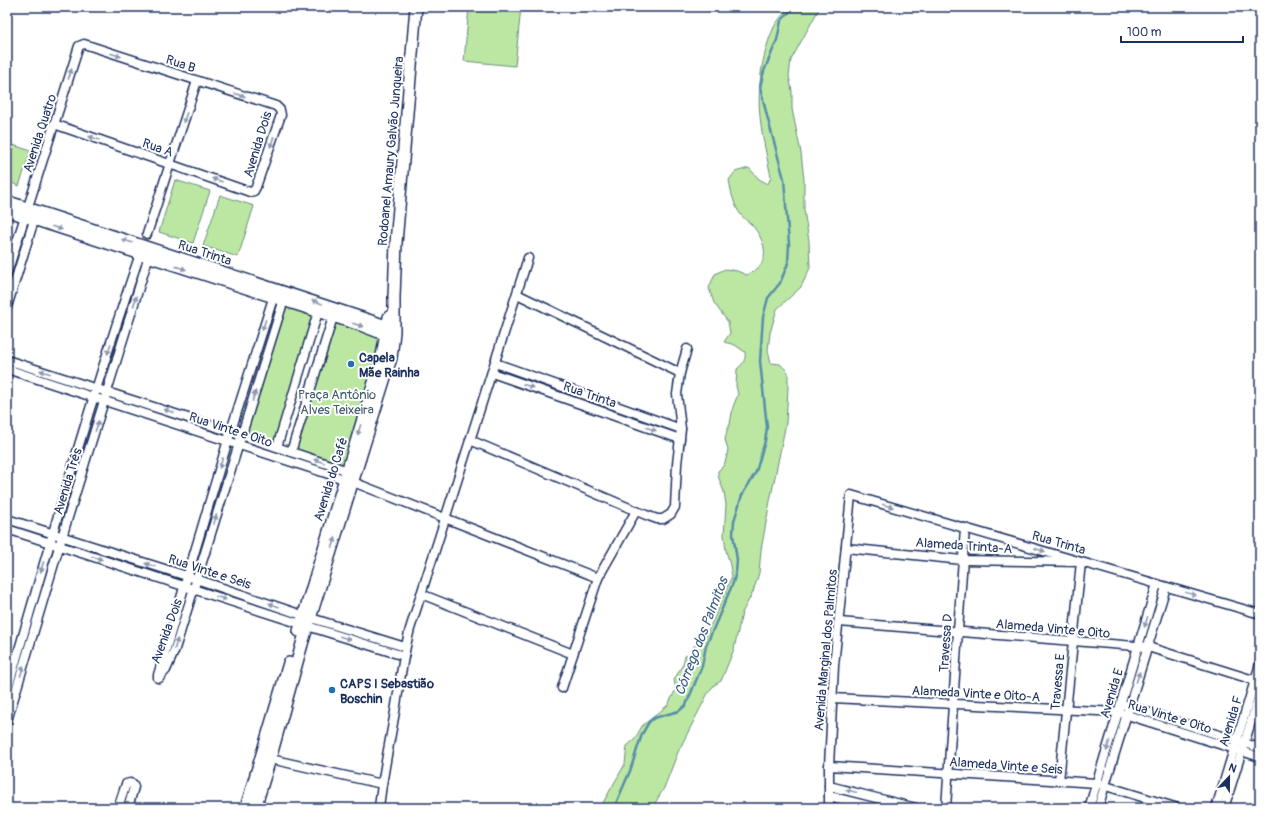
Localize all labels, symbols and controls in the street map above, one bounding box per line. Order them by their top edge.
scale bar [1121,18,1243,44]
text: 100 m [1127,25,1162,40]
one-way arrow [110,52,122,58]
street label: Rua B [164,52,198,76]
street label: Rodoanel Amaury Galvão Junqueira [375,56,407,247]
one-way arrow [67,68,73,80]
street label: Avenida Quatro [20,92,60,174]
one-way arrow [234,92,246,98]
street label: Avenida Dois [240,109,276,179]
one-way arrow [182,113,188,125]
one-way arrow [87,135,99,141]
street label: Rua A [140,135,176,161]
one-way arrow [269,136,275,148]
one-way arrow [210,177,222,183]
one-way arrow [52,225,64,231]
one-way arrow [121,237,133,243]
street label: Rua Trinta [176,237,233,269]
one-way arrow [175,265,187,271]
one-way arrow [132,295,138,307]
one-way arrow [311,299,323,305]
one-way arrow [261,320,267,332]
one-way arrow [352,322,364,328]
one-way arrow [106,344,112,356]
place label: Capela Mãe Rainha [359,350,420,381]
marker: Capela Mãe Rainha [346,359,356,369]
one-way arrow [38,369,50,375]
street label: Rua Trinta [561,378,618,411]
one-way arrow [523,383,535,389]
park label: Praça Antônio Alves Teixeira [298,387,376,418]
one-way arrow [251,389,257,401]
one-way arrow [162,408,174,414]
street label: Rua Vinte e Oito [187,409,274,451]
one-way arrow [94,419,100,431]
one-way arrow [356,424,362,436]
one-way arrow [645,426,657,432]
street label: Avenida do Café [311,435,351,523]
street label: Avenida Três [50,446,86,517]
one-way arrow [218,457,224,469]
one-way arrow [312,458,324,464]
one-way arrow [882,503,894,509]
one-way arrow [212,513,218,525]
street label: Rua Trinta [1030,528,1087,558]
street label: Alameda Trinta-A [915,535,1013,557]
one-way arrow [331,536,337,548]
one-way arrow [1034,547,1046,553]
street label: Rua Vinte e Seis [166,551,253,593]
one-way arrow [92,555,104,561]
one-way arrow [39,562,45,574]
one-way arrow [144,562,156,568]
street label: Avenida Marginal dos Palmitos [811,568,841,732]
water label: Córrego dos Palmitos [671,573,732,698]
one-way arrow [1186,591,1198,597]
one-way arrow [215,595,227,601]
street label: Avenida Dois [148,597,186,666]
one-way arrow [267,602,279,608]
street label: Travessa D [936,613,956,673]
street label: Alameda Vinte e Oito [995,616,1111,642]
one-way arrow [1143,616,1149,628]
one-way arrow [339,635,351,641]
one-way arrow [174,637,180,649]
street label: Travessa E [1048,653,1068,711]
one-way arrow [19,664,25,676]
street label: Avenida E [1097,666,1127,720]
one-way arrow [1135,671,1141,683]
place label: CAPS I Sebastião Boschin [340,676,434,707]
street label: Alameda Vinte e Oito-A [911,683,1041,705]
marker: CAPS I Sebastião Boschin [327,685,337,695]
street label: Avenida F [1216,694,1246,749]
street label: Rua Vinte e Oito [1126,697,1213,737]
one-way arrow [1105,740,1111,752]
street label: Alameda Vinte e Seis [949,754,1063,778]
north arrow [1209,757,1249,797]
text: N [1227,761,1239,776]
one-way arrow [845,788,857,794]

